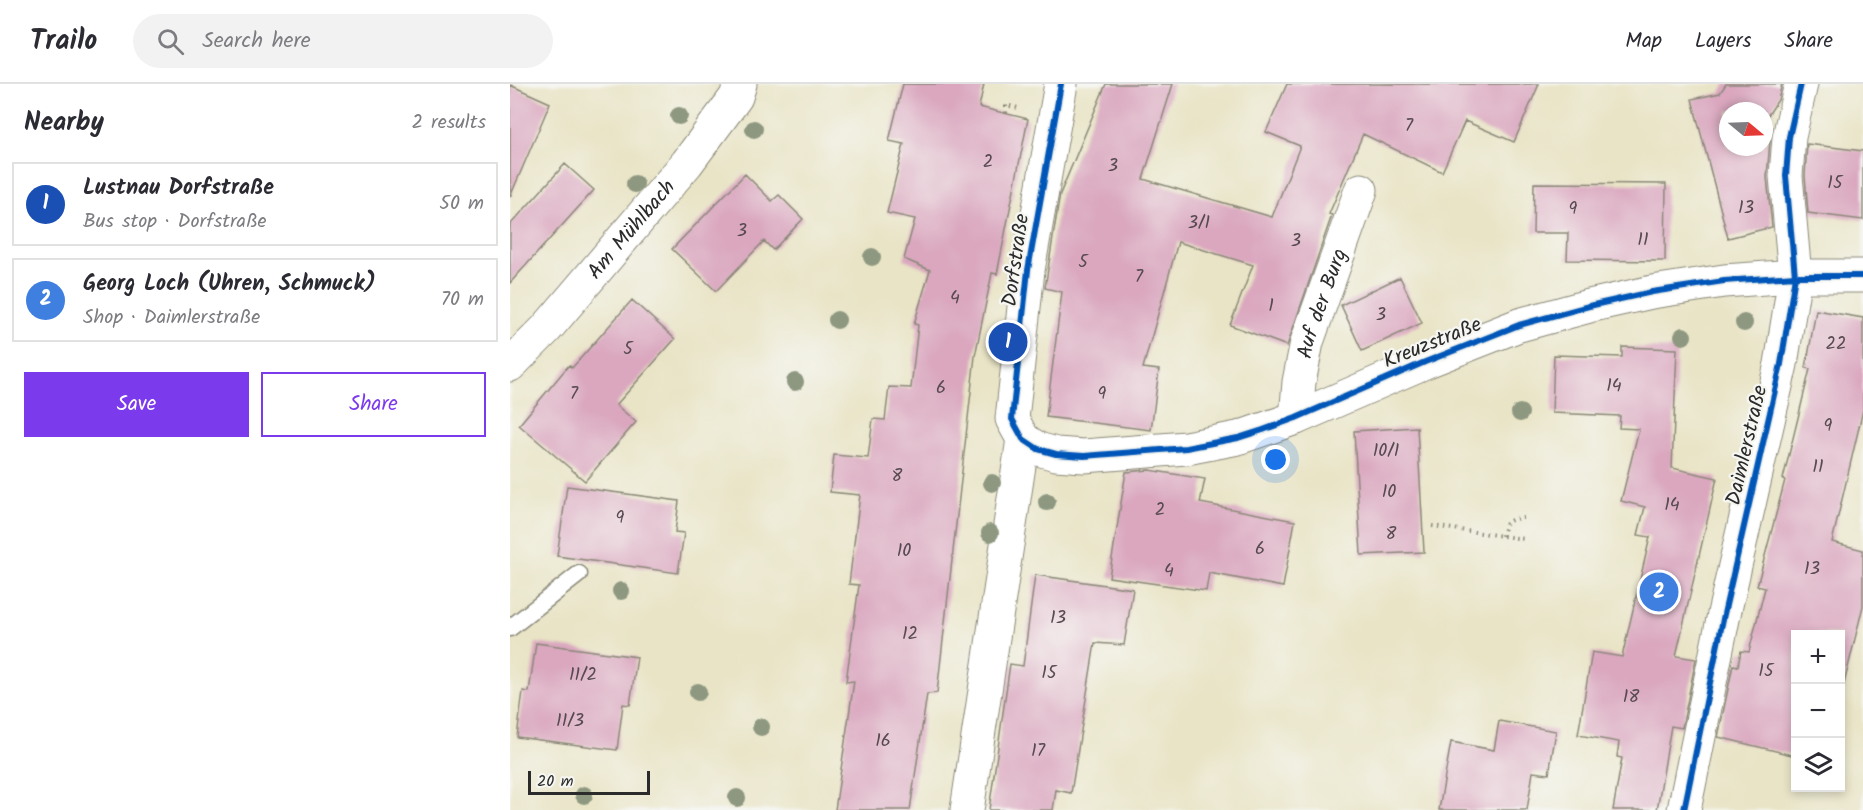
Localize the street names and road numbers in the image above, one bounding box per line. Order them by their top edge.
street label: Am Mühlbach [580,173,684,287]
street label: Dorfstraße [994,211,1039,309]
street label: Auf der Burg [1289,244,1357,362]
street label: Kreuzstraße [1378,308,1487,378]
street label: Daimlerstraße [1718,382,1777,509]

